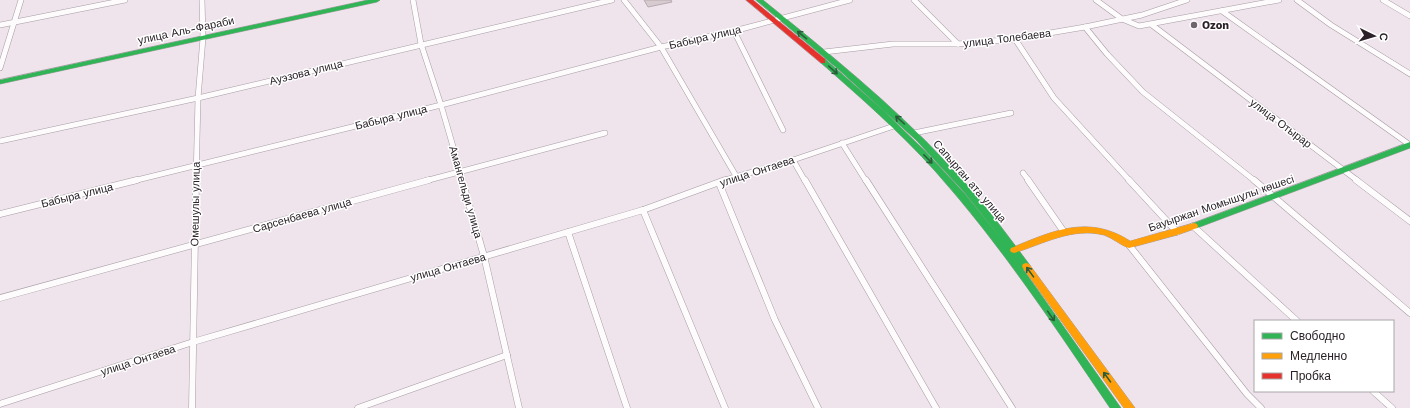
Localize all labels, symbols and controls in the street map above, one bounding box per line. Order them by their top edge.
street label: улица Аль-Фараби [137,14,236,47]
north arrow [1354,16,1394,56]
place label: Ozon [1202,19,1229,32]
marker: Ozon [1189,20,1199,30]
street label: Бабыра улица [668,23,743,52]
street label: улица Толебаева [962,27,1053,50]
one-way arrow [797,30,808,39]
text: С [1377,32,1390,41]
street label: Ауэзова улица [268,57,345,88]
one-way arrow [827,66,838,75]
street label: улица Отырар [1247,96,1314,151]
street label: Бабыра улица [354,102,429,133]
one-way arrow [895,115,905,125]
street label: Сапырган ата улица [930,138,1009,226]
street label: Амангельди улица [446,145,485,241]
street label: улица Онтаева [718,153,797,190]
one-way arrow [923,154,933,164]
street label: Омешулы улица [188,161,203,246]
street label: Бауыржан Момышұлы көшесі [1147,172,1296,235]
street label: Бабыра улица [40,180,115,211]
street label: Сарсенбаева улица [251,195,354,236]
street label: улица Онтаева [409,250,488,284]
one-way arrow [1026,266,1034,277]
one-way arrow [1047,310,1055,321]
legend [1254,320,1394,392]
text: Свободно [1290,329,1345,343]
street label: улица Онтаева [99,342,178,379]
text: Медленно [1290,349,1347,363]
text: Пробка [1290,369,1331,383]
one-way arrow [1103,371,1111,382]

